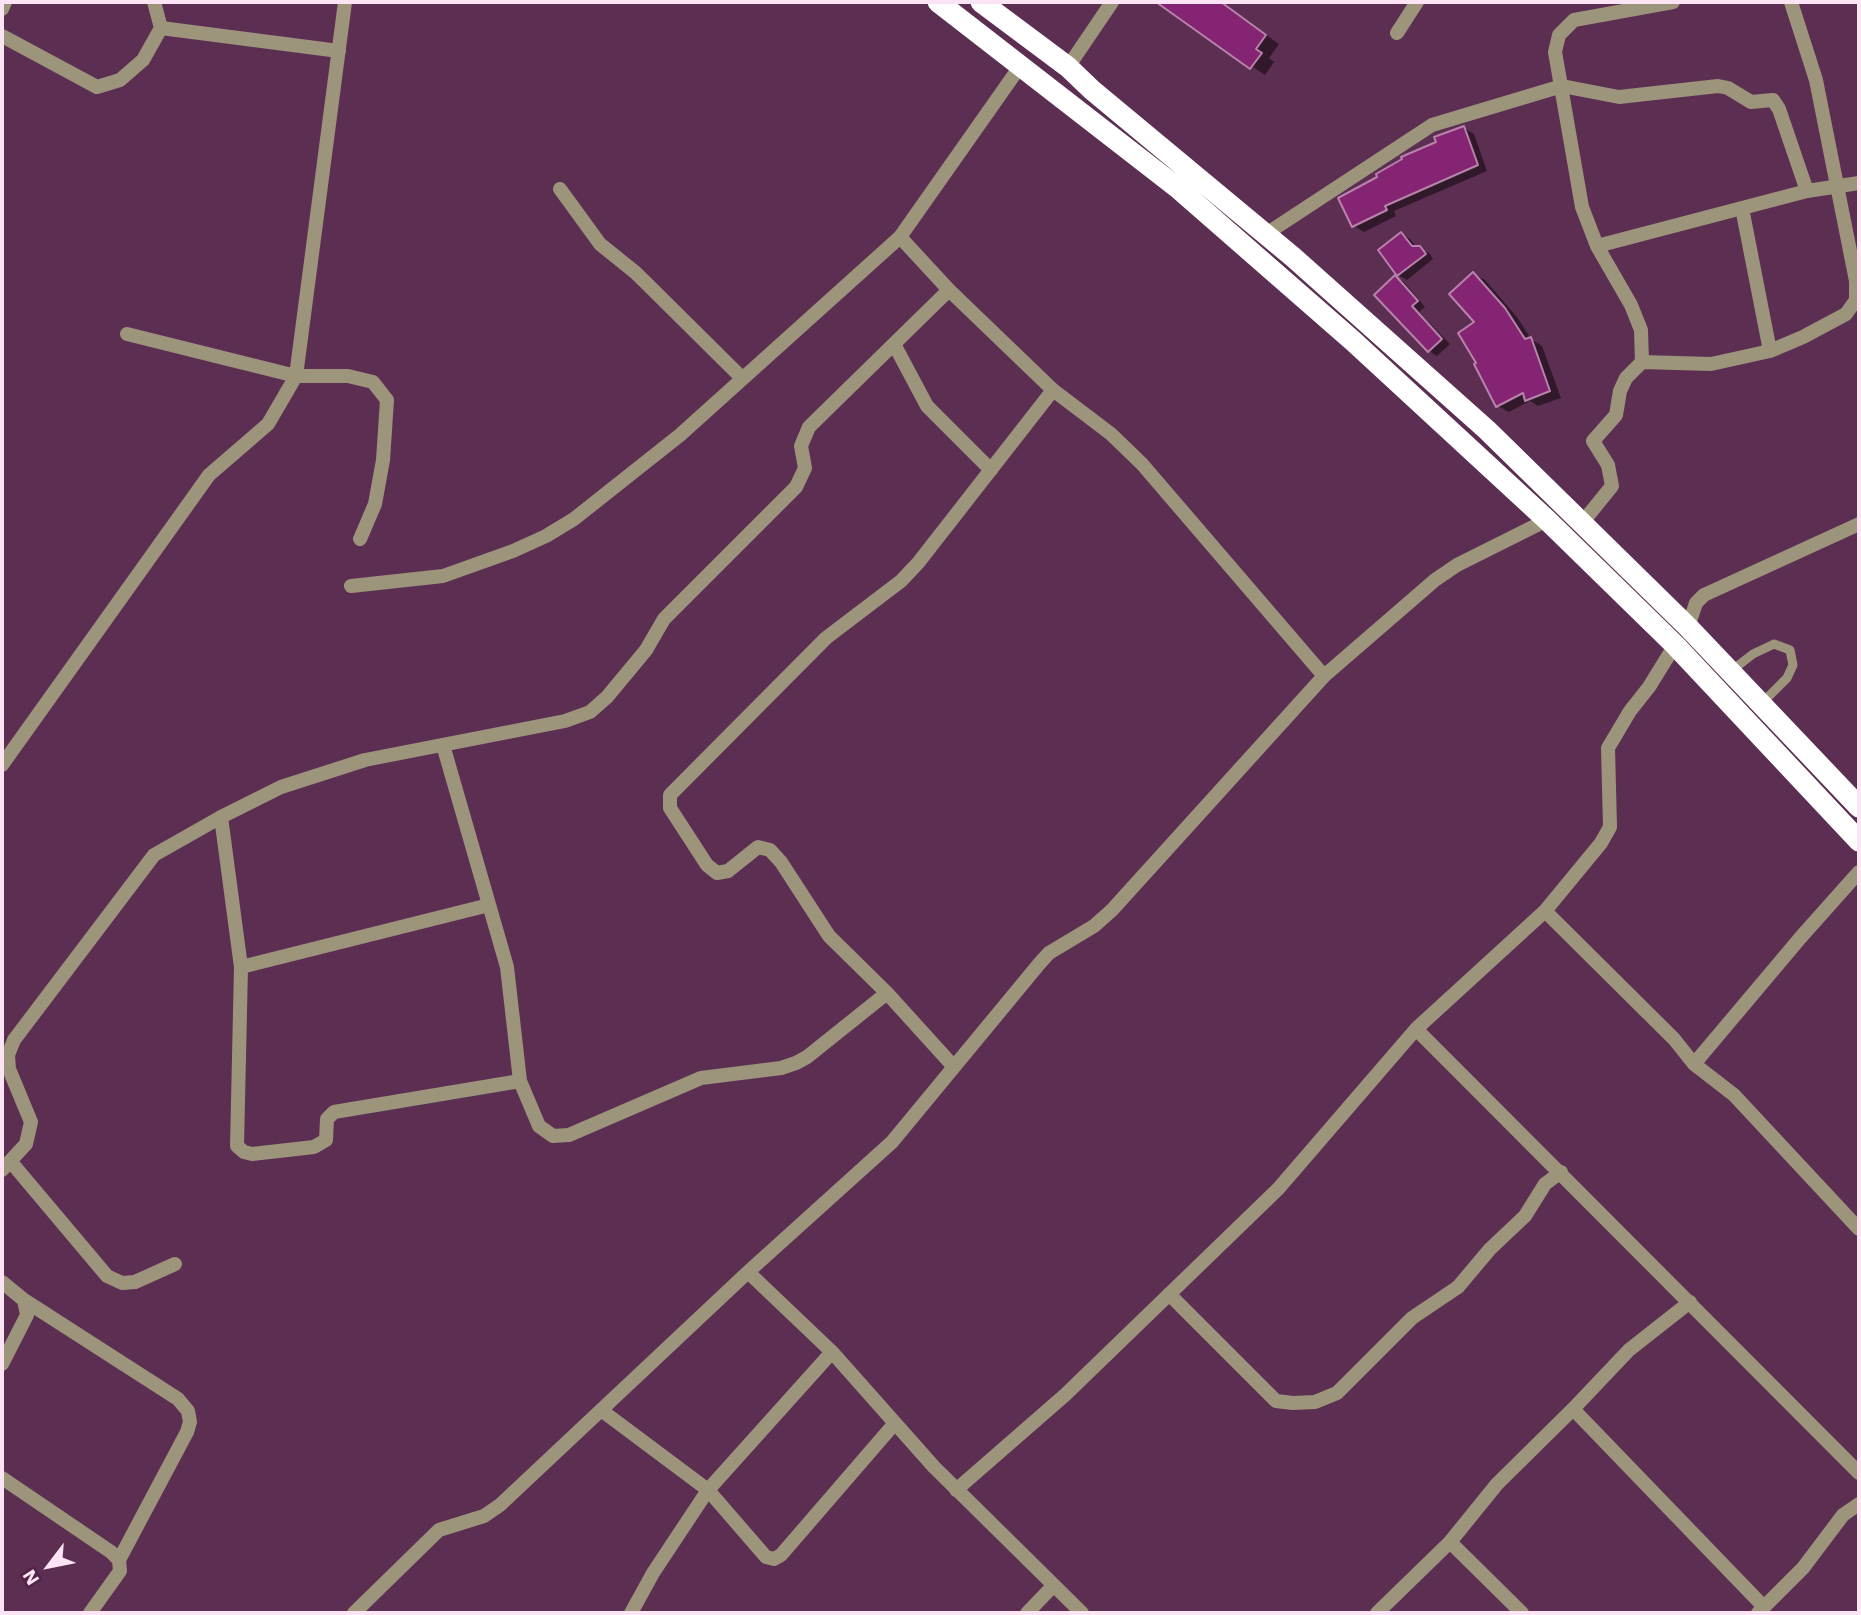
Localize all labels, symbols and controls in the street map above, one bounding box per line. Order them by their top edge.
north arrow [14,1531,84,1601]
text: N [17,1565,44,1589]

